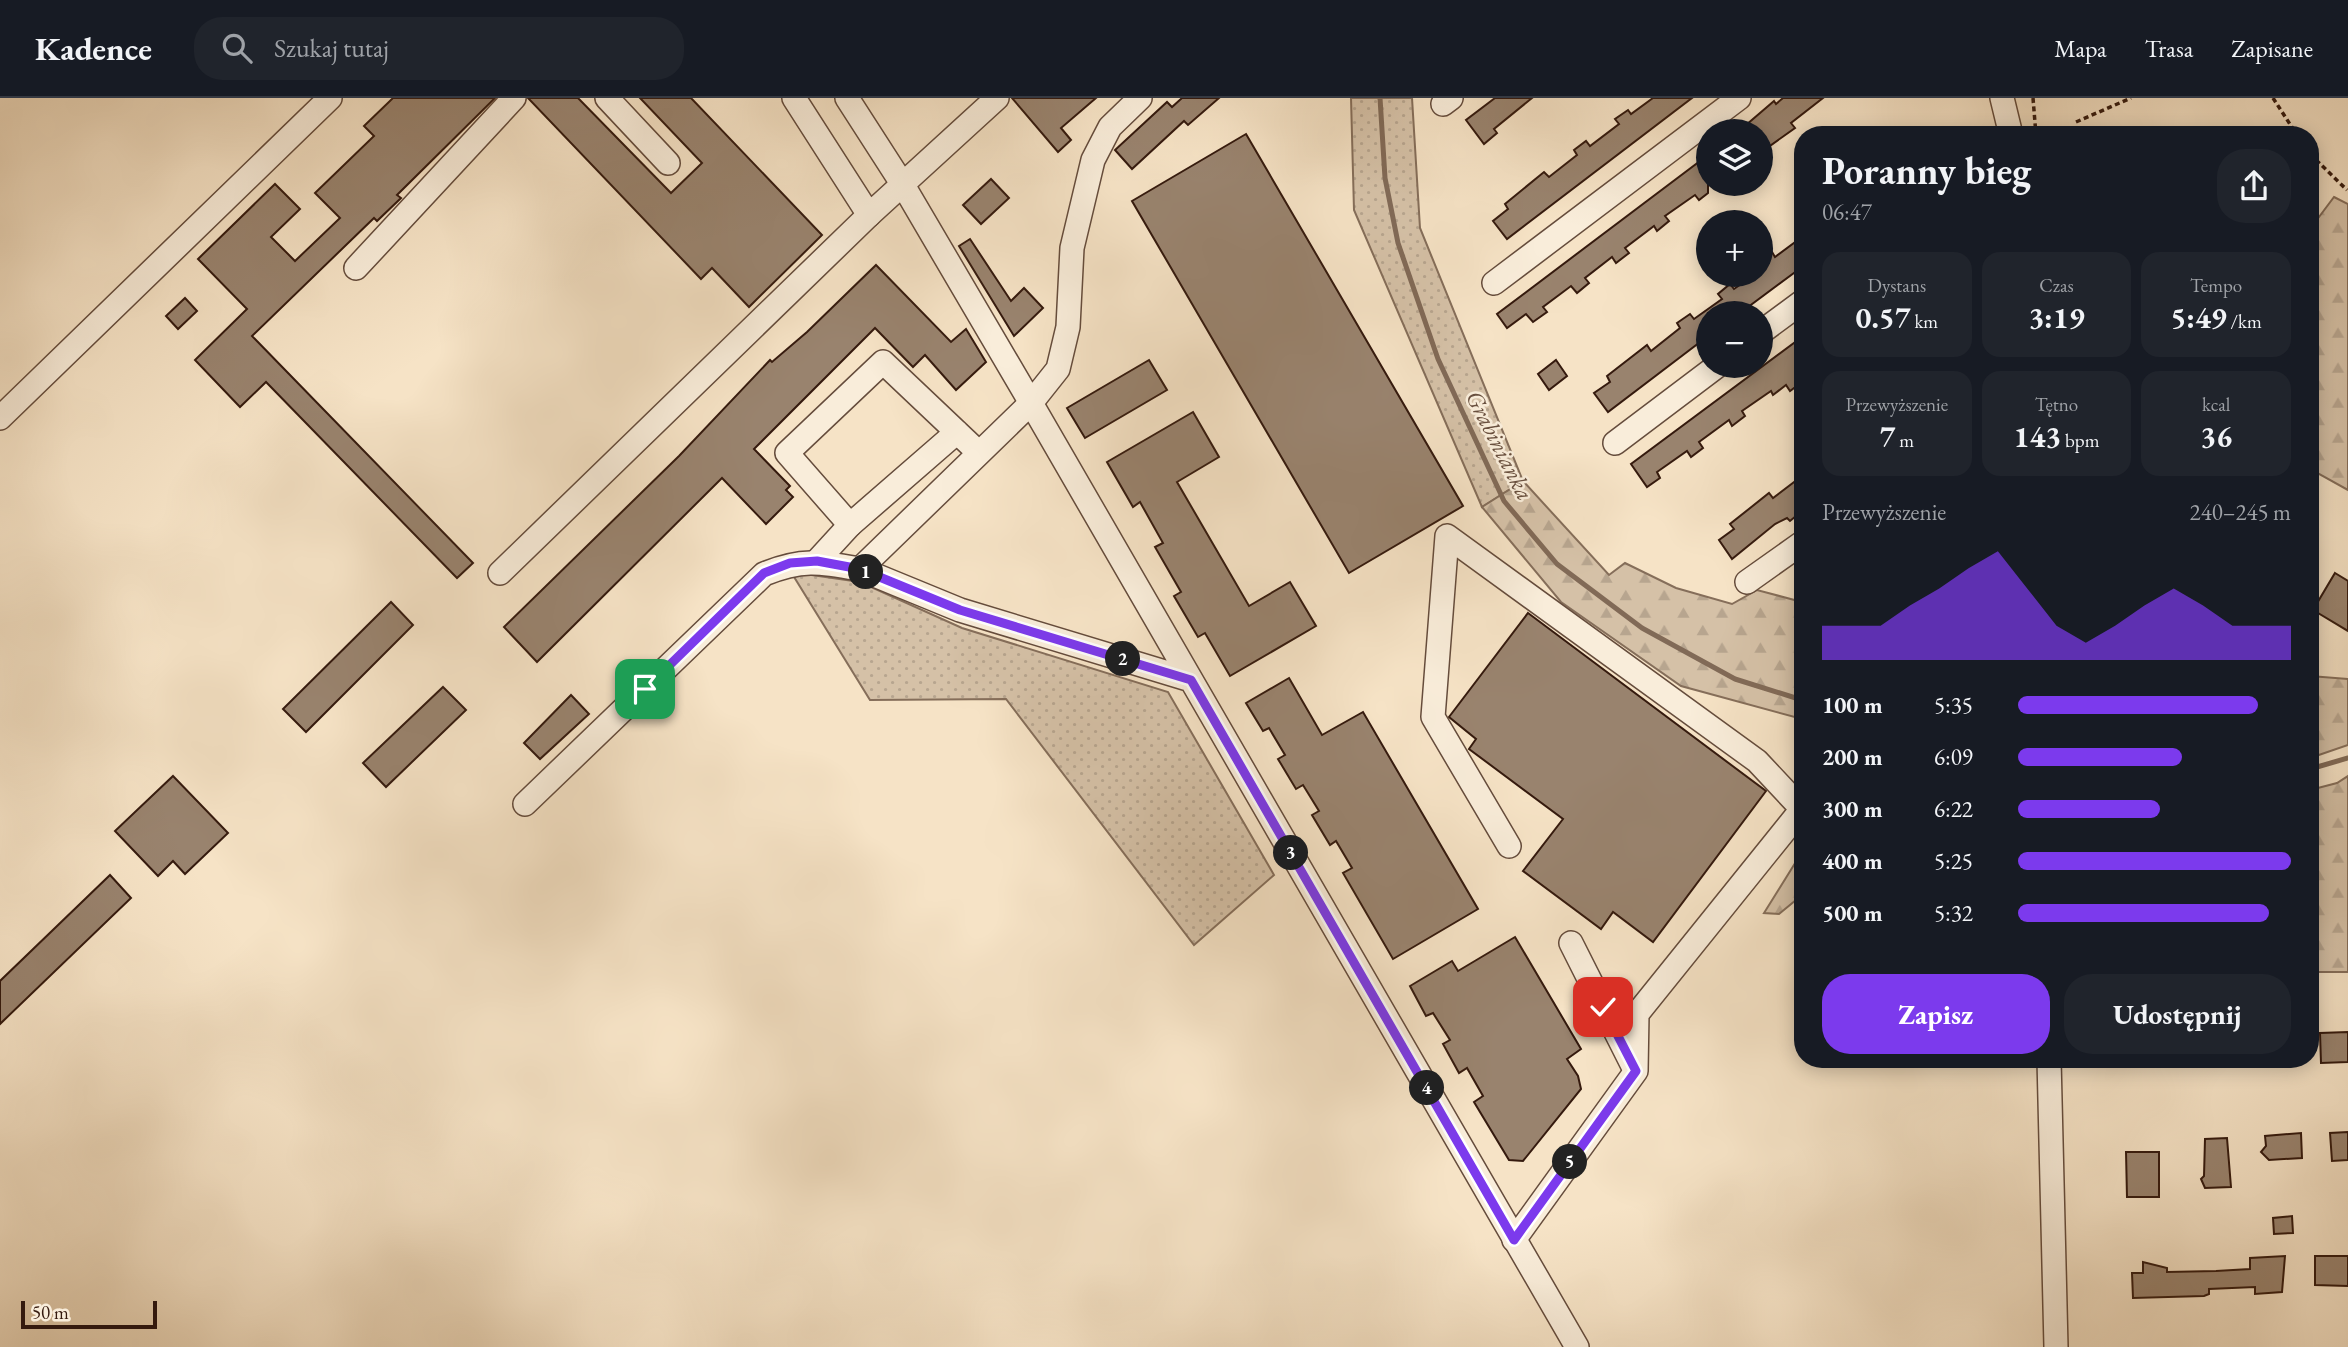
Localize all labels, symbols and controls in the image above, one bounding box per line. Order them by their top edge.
search box [194,17,684,80]
text: Kadence [35,27,152,70]
icon: search [218,29,256,67]
text: Szukaj tutaj [274,31,389,65]
text: Mapa [2054,33,2107,64]
text: Trasa [2145,33,2193,64]
text: Zapisane [2231,33,2313,64]
map controls [1696,119,1773,378]
button: layers [1696,119,1773,196]
text: Poranny bieg [1822,146,2031,195]
button: share [2217,149,2291,223]
text: 06:47 [1822,197,1872,227]
button: + [1696,210,1773,287]
text: Dystans [1868,273,1926,298]
text: Czas [2039,273,2074,298]
text: Tempo [2190,273,2242,298]
text: 0.57 [1856,298,1911,337]
text: 3:19 [2028,298,2085,337]
text: 5:49 [2171,298,2227,337]
button: − [1696,301,1773,378]
text: km [1911,309,1938,334]
text: /km [2227,309,2262,334]
water label: Grabinianka [1459,385,1541,505]
text: Przewyższenie [1845,392,1948,417]
text: Tętno [2035,392,2078,417]
text: kcal [2202,392,2230,417]
text: 7 [1880,417,1895,456]
text: 143 [2014,417,2061,456]
text: 36 [2200,417,2232,456]
text: m [1895,428,1914,453]
text: bpm [2061,428,2099,453]
text: Przewyższenie [1822,497,1946,527]
text: 240–245 m [2190,497,2291,527]
pin: 1 [848,554,884,589]
text: 1 [860,559,871,584]
pin: 2 [1106,642,1140,676]
text: 2 [1117,646,1128,671]
pin [615,659,675,719]
icon: arrive [626,670,664,708]
text: 100 m [1822,690,1883,720]
text: 5:35 [1934,690,1973,720]
text: 200 m [1822,742,1883,772]
text: 6:09 [1934,742,1973,772]
text: 300 m [1822,794,1883,824]
text: 6:22 [1934,794,1973,824]
pin: 3 [1274,836,1308,870]
text: 3 [1285,840,1296,865]
text: 400 m [1822,846,1883,876]
text: 5:25 [1934,846,1973,876]
text: 500 m [1822,898,1883,928]
text: 5:32 [1934,898,1973,928]
button: Zapisz [1822,974,2050,1054]
button: Udostępnij [2064,974,2291,1054]
pin [1573,977,1633,1037]
icon: check [1584,988,1622,1026]
pin: 4 [1410,1070,1444,1105]
text: 4 [1421,1075,1432,1100]
pin: 5 [1552,1144,1588,1180]
text: 5 [1564,1149,1575,1174]
scale bar [21,1298,158,1330]
text: 50 m [32,1300,69,1325]

